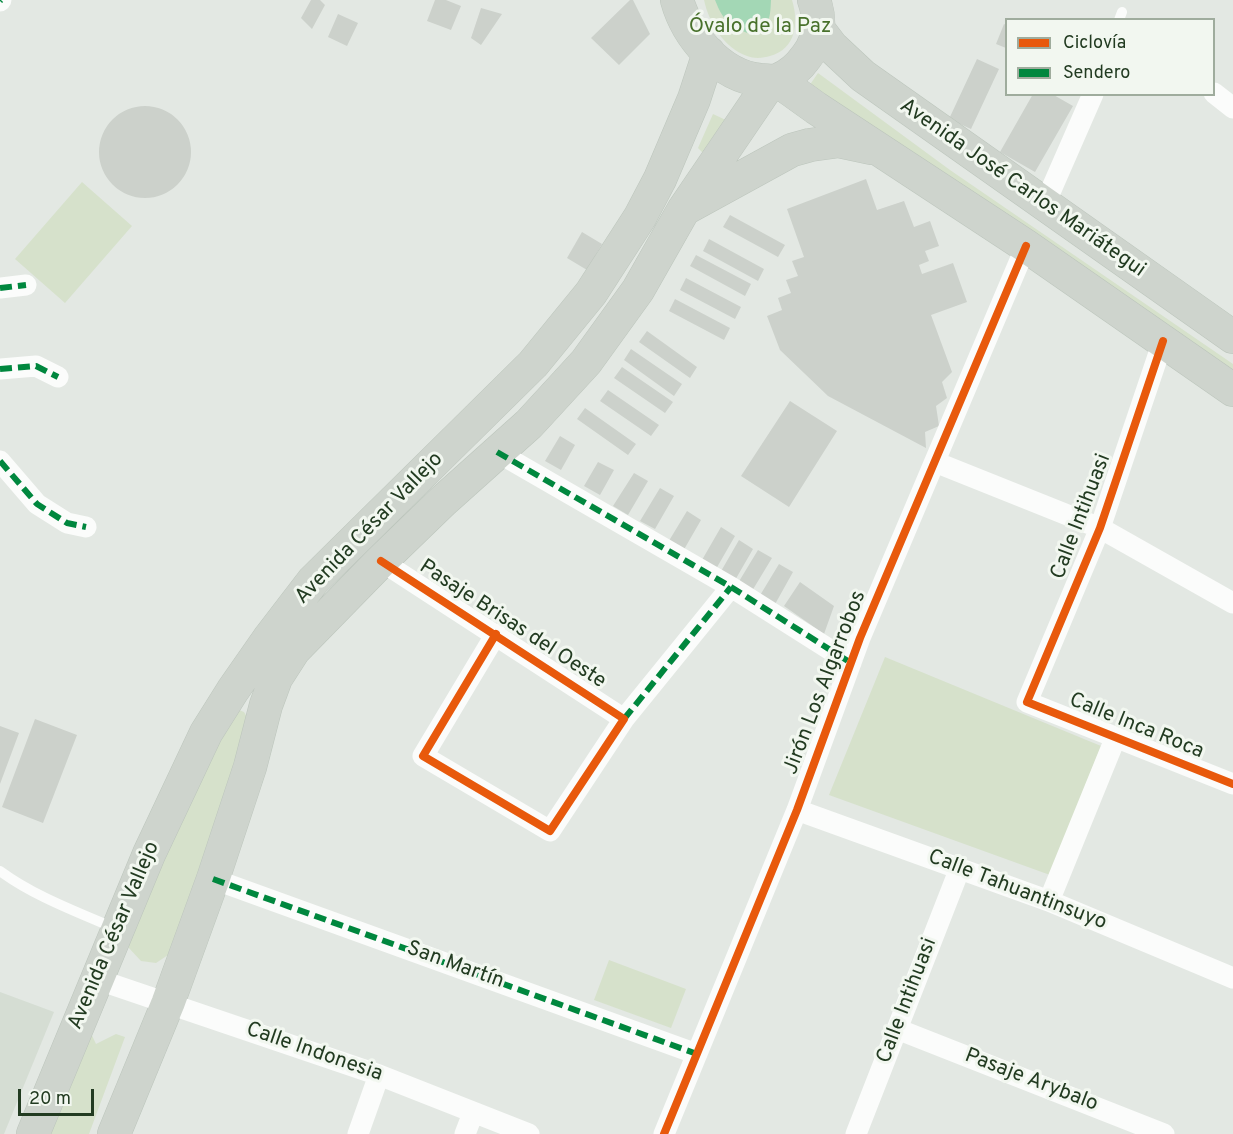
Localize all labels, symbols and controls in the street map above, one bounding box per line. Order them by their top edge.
park label: Óvalo de la Paz [689,15,831,41]
legend [1005,18,1215,96]
text: Ciclovía [1063,32,1126,55]
text: Sendero [1063,62,1130,85]
street label: Avenida José Carlos Mariátegui [894,94,1150,284]
street label: Avenida César Vallejo [291,448,449,610]
street label: Calle Intihuasi [1047,451,1117,583]
street label: Pasaje Brisas del Oeste [414,555,610,695]
street label: Jirón Los Algarrobos [779,587,873,779]
street label: Calle Inca Roca [1065,689,1207,765]
street label: Avenida César Vallejo [64,838,166,1034]
street label: Calle Tahuantinsuyo [924,845,1110,937]
street label: Calle Intihuasi [873,935,943,1067]
street label: San Martín [403,937,507,995]
street label: Calle Indonesia [242,1018,386,1088]
street label: Pasaje Arybalo [961,1044,1101,1118]
scale bar [21,1077,98,1115]
text: 20 m [29,1088,71,1111]

